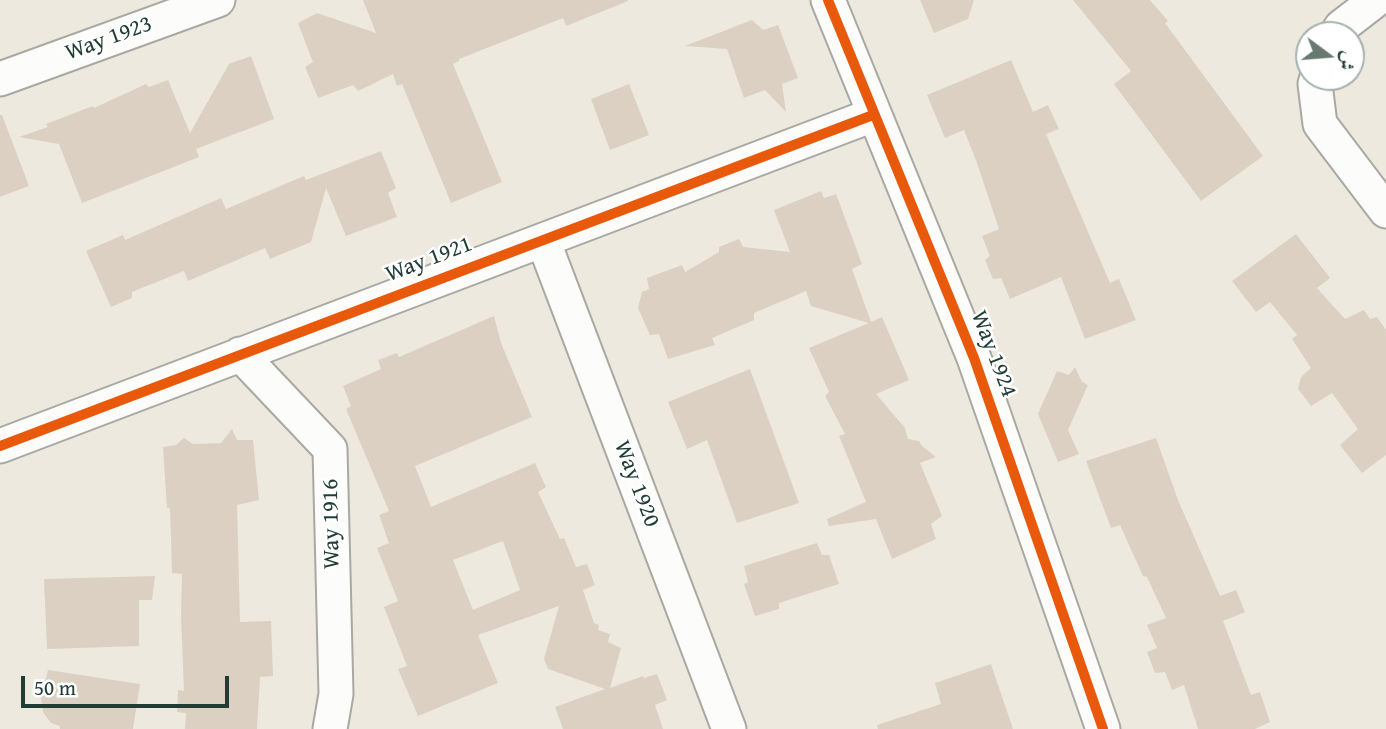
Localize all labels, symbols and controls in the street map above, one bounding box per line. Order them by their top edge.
street label: Way 1923 [62,11,156,67]
north arrow [1295,21,1365,91]
text: ش [1332,48,1364,74]
street label: Way 1921 [382,231,476,289]
street label: Way 1924 [964,307,1022,401]
street label: Way 1920 [607,437,665,531]
street label: Way 1916 [317,479,347,569]
scale bar [24,662,233,706]
text: 50 m [34,672,76,703]

